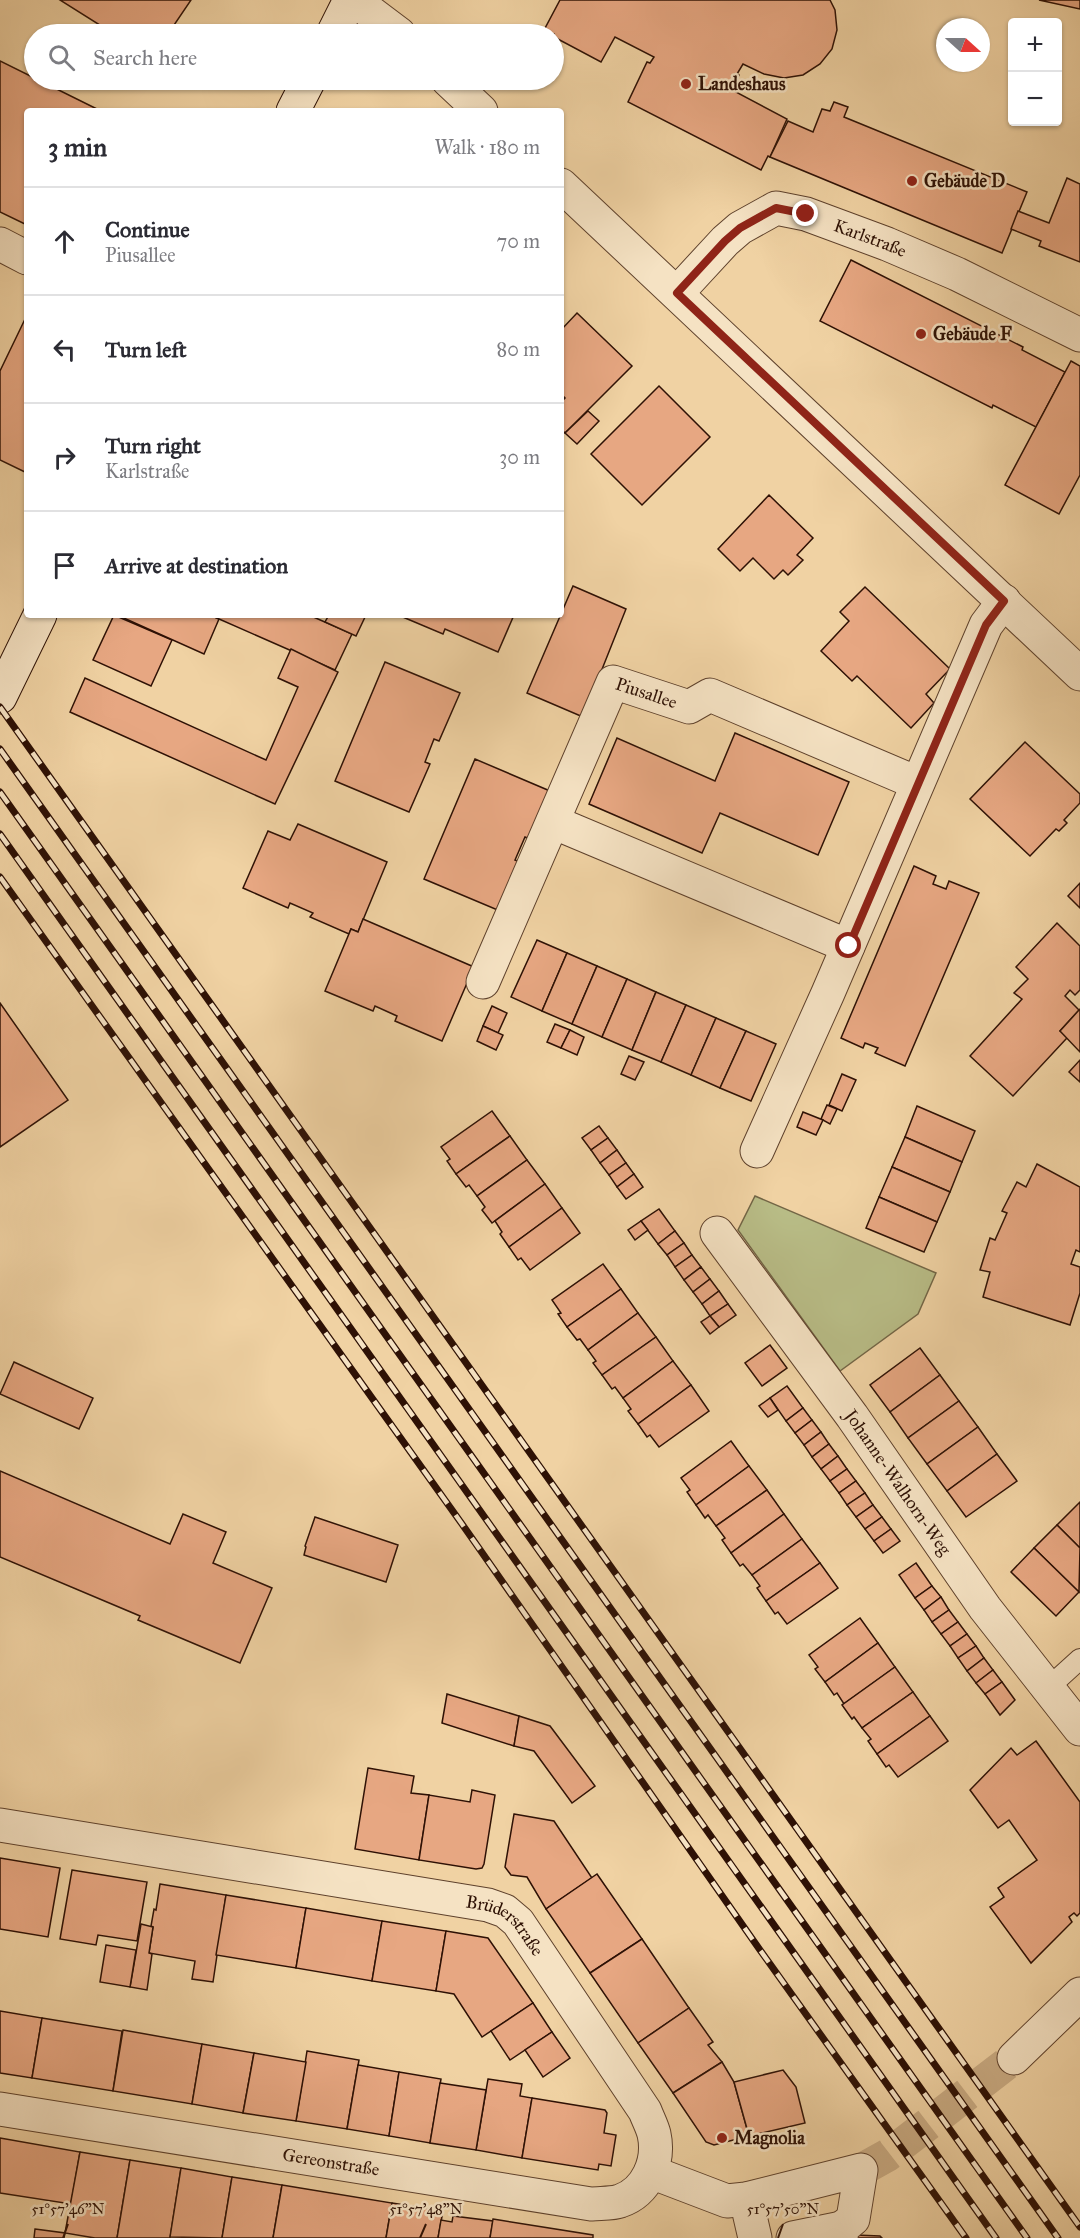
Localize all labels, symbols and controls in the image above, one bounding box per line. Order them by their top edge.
north arrow [936,18,990,72]
map controls [1008,18,1062,126]
button: + [1008,18,1062,72]
search box [24,24,564,90]
icon: search [45,41,78,74]
text: Search here [93,44,197,71]
button: − [1008,72,1062,126]
place label: Landeshaus [698,73,786,95]
marker: Landeshaus [679,77,693,91]
text: 3 min [48,131,107,163]
text: Walk · 180 m [435,135,540,159]
place label: Gebäude D [924,170,1005,192]
marker: Gebäude D [905,174,919,188]
route end [792,200,818,226]
street label: Karlstraße [831,214,910,262]
text: Continue [105,216,190,243]
icon: ahead [48,225,81,258]
text: 70 m [497,229,540,253]
text: Piusallee [105,243,176,267]
place label: Gebäude F [933,323,1012,345]
marker: Gebäude F [914,327,928,341]
icon: left [48,333,81,366]
text: Turn left [105,336,187,363]
text: 80 m [497,337,540,361]
text: Turn right [105,432,201,459]
icon: right [48,441,81,474]
text: 30 m [499,445,540,469]
text: Karlstraße [105,459,189,483]
icon: arrive [48,549,81,582]
text: Arrive at destination [105,552,288,579]
street label: Piusallee [613,673,680,713]
route start [835,932,861,958]
street label: Johanne-Walhorn-Weg [838,1403,956,1560]
street label: Brüderstraße [464,1891,548,1960]
place label: Magnolia [734,2127,805,2150]
marker: Magnolia [715,2131,729,2145]
street label: Gereonstraße [281,2143,381,2181]
text: 51°57'46"N [32,2200,105,2218]
text: 51°57'48"N [389,2200,463,2218]
text: 51°57'50"N [747,2200,820,2218]

